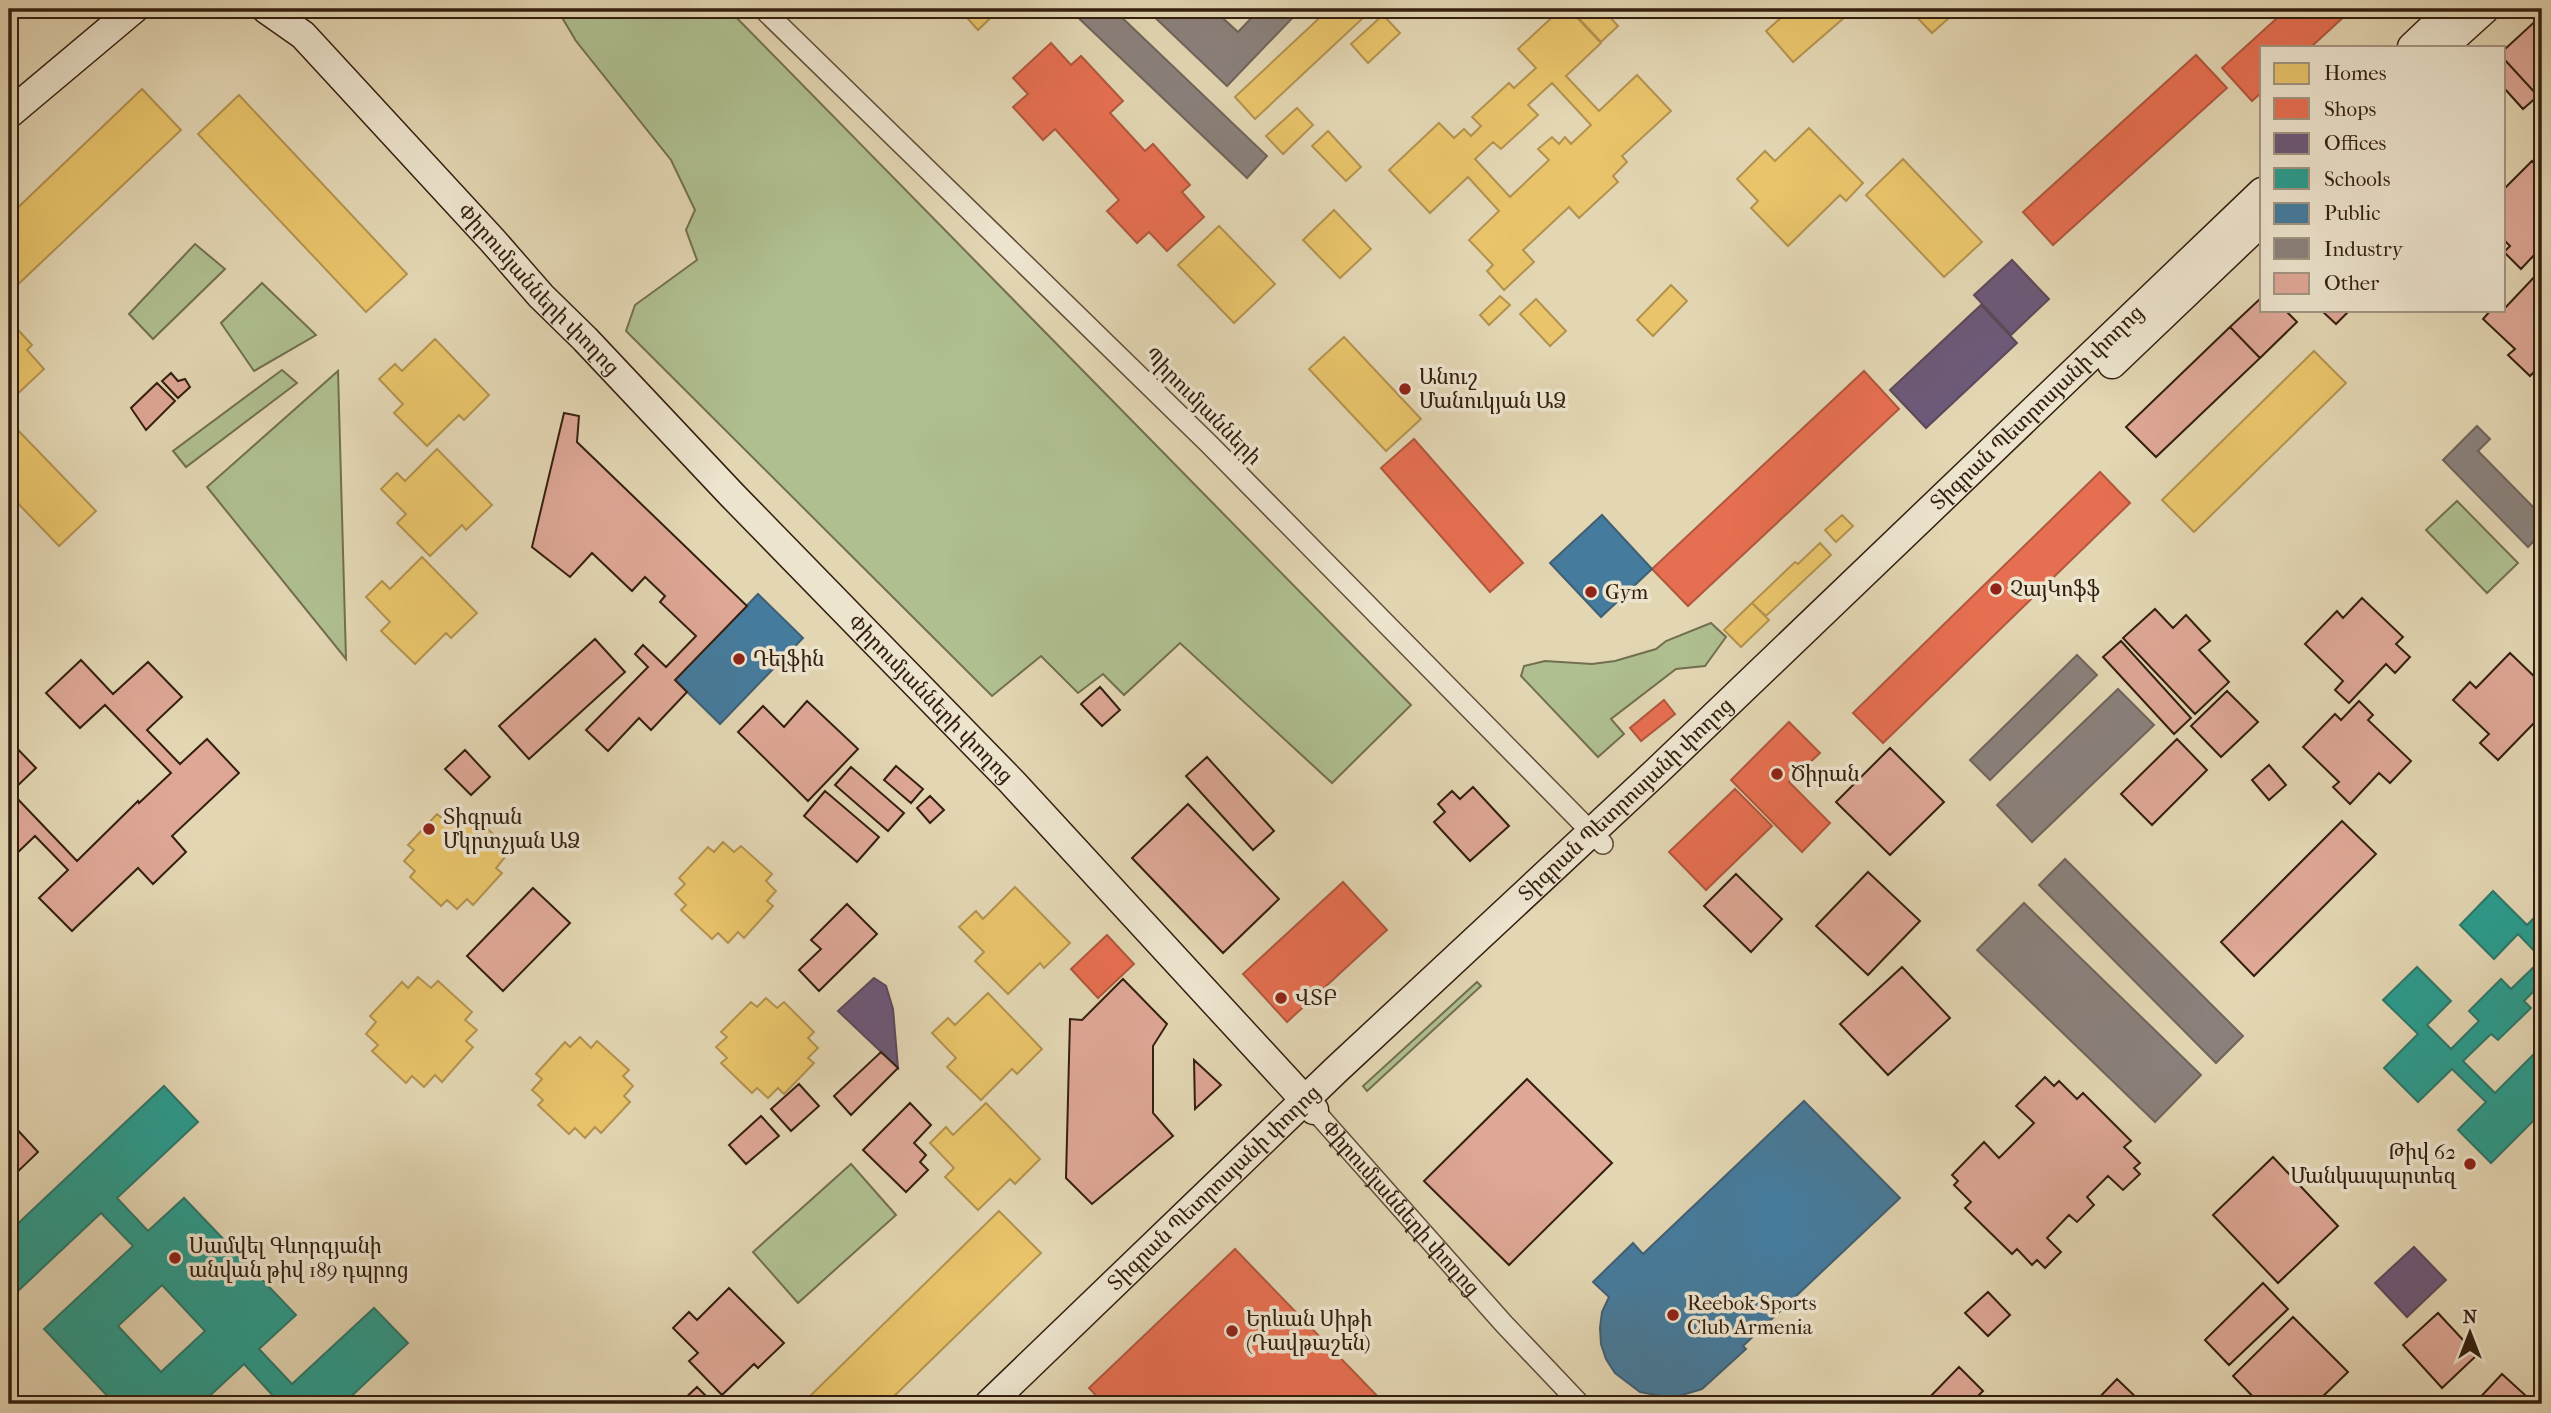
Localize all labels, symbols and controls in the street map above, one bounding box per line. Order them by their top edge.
legend [2260,46,2506,312]
text: Homes [2324,61,2387,85]
text: Shops [2324,97,2377,121]
text: Offices [2324,131,2387,155]
text: Schools [2324,167,2391,191]
street label: Փիրումյանների փողոց [453,199,624,381]
text: Public [2324,201,2380,225]
text: Industry [2324,237,2404,261]
text: Other [2324,271,2379,295]
street label: Տիգրան Պետրոսյանի փողոց [1925,300,2149,515]
street label: Պիրումյանների [1139,343,1266,470]
place label: Անուշ Մանուկյան ԱՁ [1419,365,1566,414]
marker: Անուշ Մանուկյան ԱՁ [1397,381,1413,397]
place label: ՉայԿոֆֆ [2010,577,2100,602]
place label: Gym [1605,580,1649,604]
marker: ՉայԿոֆֆ [1988,581,2004,597]
marker: Gym [1583,584,1599,600]
street label: Փիրումյանների փողոց [843,610,1018,789]
place label: Դելֆին [753,647,824,672]
marker: Դելֆին [731,651,747,667]
street label: Տիգրան Պետրոսյանի փողոց [1513,693,1739,906]
place label: Ծիրան [1791,762,1859,787]
marker: Ծիրան [1769,766,1785,782]
place label: Տիգրան Մկրտչյան ԱՁ [443,805,580,854]
marker: Տիգրան Մկրտչյան ԱՁ [421,821,437,837]
place label: ՎՏԲ [1295,986,1337,1010]
marker: ՎՏԲ [1273,990,1289,1006]
street label: Տիգրան Պետրոսյանի փողոց [1103,1080,1326,1295]
street label: Փիրումյանների փողոց [1317,1116,1485,1301]
place label: Թիվ 62 Մանկապարտեզ [2291,1140,2456,1189]
marker: Թիվ 62 Մանկապարտեզ [2462,1156,2478,1172]
place label: Սամվել Գևորգյանի անվան թիվ 189 դպրոց [189,1234,409,1283]
marker: Սամվել Գևորգյանի անվան թիվ 189 դպրոց [167,1250,183,1266]
place label: Reebok Sports Club Armenia [1687,1291,1817,1339]
north arrow [2436,1298,2506,1368]
text: N [2463,1306,2478,1328]
place label: Երևան Սիթի (Դավթաշեն) [1246,1307,1372,1356]
marker: Reebok Sports Club Armenia [1665,1307,1681,1323]
marker: Երևան Սիթի (Դավթաշեն) [1224,1323,1240,1339]

